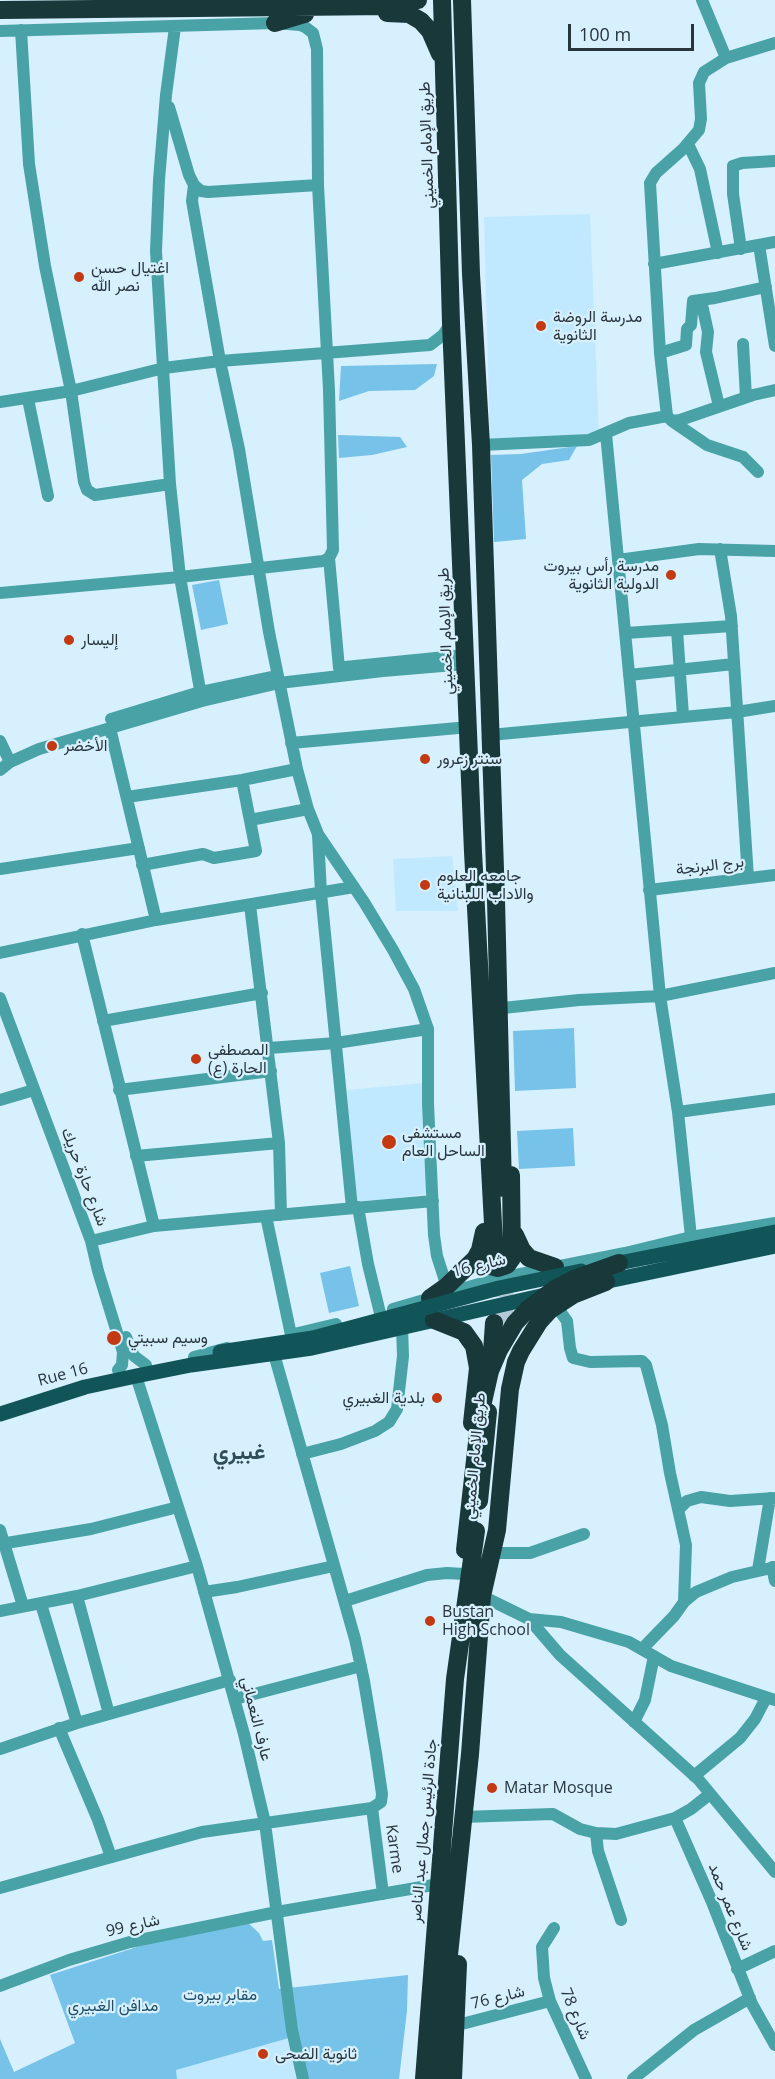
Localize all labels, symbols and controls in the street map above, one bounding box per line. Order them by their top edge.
scale bar [571,12,697,50]
text: 100 m [579,22,631,46]
street label: طريق الإمام الخميني [415,81,439,209]
place label: اغتيال حسن نصر الله [91,258,169,296]
marker: اغتيال حسن نصر الله [72,270,86,284]
place label: مدرسة الروضة الثانوية [553,307,642,345]
marker: مدرسة الروضة الثانوية [534,319,548,333]
place label: مدرسة رأس بيروت الدولية الثانوية [543,556,659,594]
street label: طريق الإمام الخميني [434,567,458,695]
marker: مدرسة رأس بيروت الدولية الثانوية [664,568,678,582]
place label: إليسار [81,630,118,650]
marker: إليسار [62,633,76,647]
place label: الأخضر [64,736,107,756]
marker: الأخضر [45,739,59,753]
place label: سنتر زعرور [437,749,502,769]
marker: سنتر زعرور [418,752,432,766]
street label: برج البرنجة [675,852,745,880]
place label: جامعه العلوم والاداب اللبنانية [437,866,534,904]
marker: جامعه العلوم والاداب اللبنانية [418,878,432,892]
place label: المصطفى الحارة (ع) [208,1040,268,1078]
marker: المصطفى الحارة (ع) [189,1052,203,1066]
place label: مستشفى الساحل العام [402,1123,485,1161]
street label: شارع حارة حريك [56,1125,112,1229]
marker: مستشفى الساحل العام [380,1133,398,1151]
street label: شارع 16 [450,1250,508,1282]
place label: وسيم سبيتي [128,1328,208,1348]
marker: وسيم سبيتي [105,1329,123,1347]
street label: Rue 16 [36,1359,90,1391]
place label: بلدية الغبيري [342,1388,425,1408]
marker: بلدية الغبيري [430,1391,444,1405]
street label: طريق الإمام الخميني [460,1392,490,1520]
district label: غبيري [213,1440,265,1466]
place label: Bustan High School [442,1602,530,1640]
marker: Bustan High School [423,1614,437,1628]
street label: عارف النعماني [236,1675,276,1763]
street label: جادة الرئيس جمال عبد الناصر [406,1738,442,1924]
place label: Matar Mosque [504,1778,613,1798]
marker: Matar Mosque [485,1781,499,1795]
street label: Karme [381,1823,407,1875]
street label: شارع عمر حمد [704,1860,756,1954]
street label: شارع 99 [104,1911,162,1941]
street label: شارع 76 [469,1982,527,2014]
park label: مقابر بيروت [183,1985,257,2005]
street label: شارع 78 [555,1985,595,2043]
park label: مدافن الغبيري [68,1996,158,2016]
place label: ثانوية الضحى [275,2044,357,2064]
marker: ثانوية الضحى [256,2047,270,2061]

